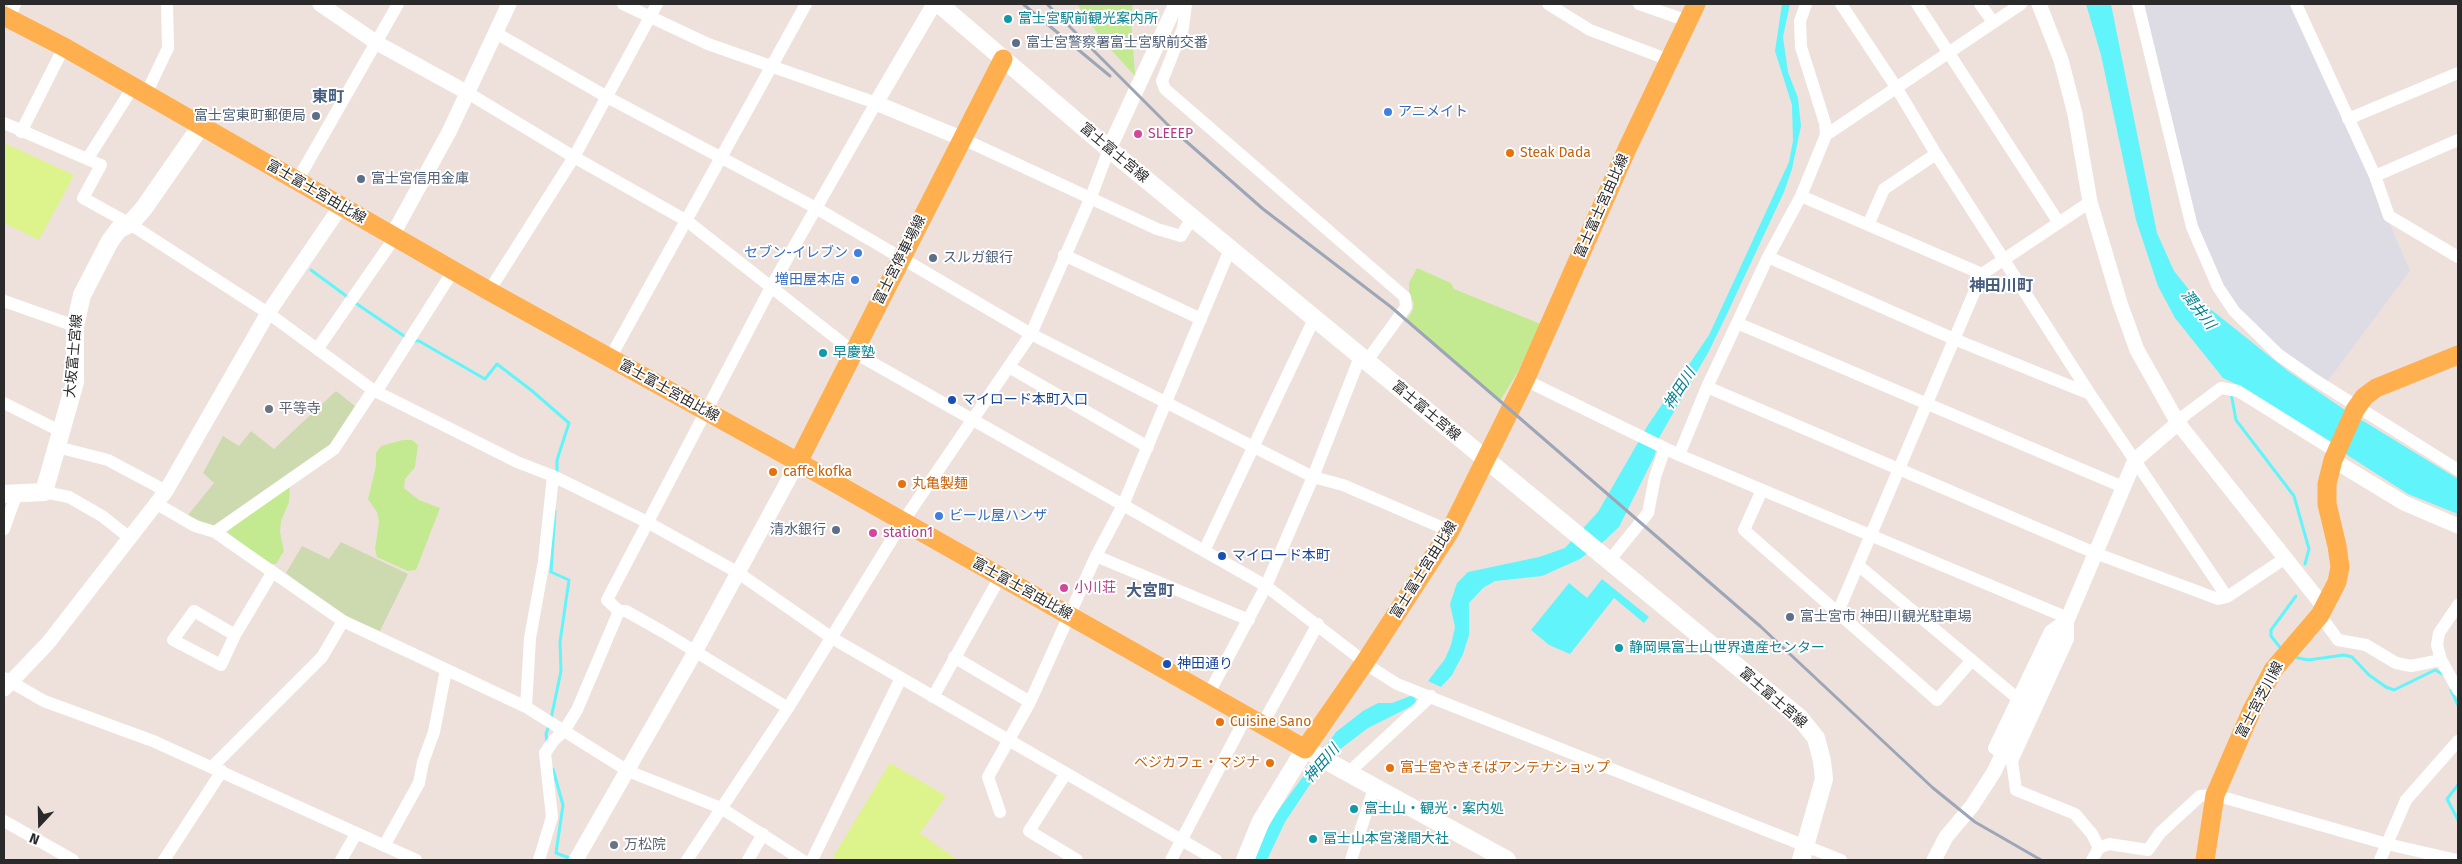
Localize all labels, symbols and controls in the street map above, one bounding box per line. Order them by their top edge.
place label: 富士宮駅前観光案内所 [1018,11,1158,27]
marker: 富士宮駅前観光案内所 [1002,13,1014,25]
place label: 富士宮警察署富士宮駅前交番 [1026,35,1208,51]
marker: 富士宮警察署富士宮駅前交番 [1010,37,1022,49]
district label: 東町 [312,88,344,108]
place label: アニメイト [1398,104,1468,120]
marker: アニメイト [1382,106,1394,118]
place label: 富士宮東町郵便局 [194,108,306,124]
marker: 富士宮東町郵便局 [310,110,322,122]
street label: 富士富士宮線 [1076,120,1152,186]
place label: SLEEEP [1148,126,1193,142]
marker: SLEEEP [1132,128,1144,140]
place label: Steak Dada [1520,145,1591,161]
marker: Steak Dada [1504,147,1516,159]
street label: 富士富士宮由比線 [1572,151,1632,261]
street label: 富士富士宮由比線 [263,157,369,227]
place label: 富士宮信用金庫 [371,171,469,187]
marker: 富士宮信用金庫 [355,173,367,185]
street label: 富士宮停車場線 [870,213,930,307]
place label: セブン-イレブン [744,245,848,261]
marker: セブン-イレブン [852,247,864,259]
place label: スルガ銀行 [943,250,1013,266]
marker: スルガ銀行 [927,252,939,264]
place label: 増田屋本店 [775,272,845,288]
marker: 増田屋本店 [849,274,861,286]
district label: 神田川町 [1969,277,2033,297]
water label: 潤井川 [2177,287,2219,333]
street label: 大坂富士宮線 [62,313,86,399]
place label: 早慶塾 [833,345,875,361]
marker: 早慶塾 [817,347,829,359]
street label: 富士富士宮由比線 [616,357,722,425]
water label: 神田川 [1660,365,1700,413]
street label: 富士富士宮線 [1388,378,1464,444]
place label: マイロード本町入口 [962,392,1088,408]
marker: マイロード本町入口 [946,394,958,406]
place label: 平等寺 [279,401,321,417]
marker: 平等寺 [263,403,275,415]
place label: caffe kofka [783,464,852,480]
marker: caffe kofka [767,466,779,478]
place label: 丸亀製麺 [912,476,968,492]
marker: 丸亀製麺 [896,478,908,490]
place label: ビール屋ハンザ [949,508,1047,524]
marker: ビール屋ハンザ [933,510,945,522]
street label: 富士富士宮由比線 [1387,518,1461,622]
place label: 清水銀行 [770,522,826,538]
marker: 清水銀行 [830,524,842,536]
place label: station1 [883,525,933,541]
marker: station1 [867,527,879,539]
place label: マイロード本町 [1232,548,1330,564]
marker: マイロード本町 [1216,550,1228,562]
street label: 富士富士宮由比線 [969,555,1075,623]
place label: 小川荘 [1074,580,1116,596]
marker: 小川荘 [1058,582,1070,594]
district label: 大宮町 [1126,582,1174,602]
place label: 富士宮市 神田川観光駐車場 [1800,609,1972,625]
marker: 富士宮市 神田川観光駐車場 [1784,611,1796,623]
place label: 静岡県富士山世界遺産センター [1629,640,1825,656]
marker: 静岡県富士山世界遺産センター [1613,642,1625,654]
place label: 神田通り [1177,656,1233,672]
marker: 神田通り [1161,658,1173,670]
street label: 富士宮芝川線 [2233,659,2287,741]
street label: 富士富士宮線 [1736,664,1810,732]
place label: Cuisine Sano [1230,714,1311,730]
marker: Cuisine Sano [1214,716,1226,728]
water label: 神田川 [1300,741,1344,787]
place label: ベジカフェ・マジナ [1134,755,1260,771]
marker: ベジカフェ・マジナ [1264,757,1276,769]
place label: 富士宮やきそばアンテナショップ [1400,760,1610,776]
marker: 富士宮やきそばアンテナショップ [1384,762,1396,774]
north arrow [15,799,65,849]
place label: 富士山・観光・案内処 [1364,801,1504,817]
marker: 富士山・観光・案内処 [1348,803,1360,815]
text: N [27,829,42,848]
place label: 冨士山本宮淺間大社 [1323,831,1449,847]
marker: 冨士山本宮淺間大社 [1307,833,1319,845]
place label: 万松院 [624,837,666,853]
marker: 万松院 [608,839,620,851]

